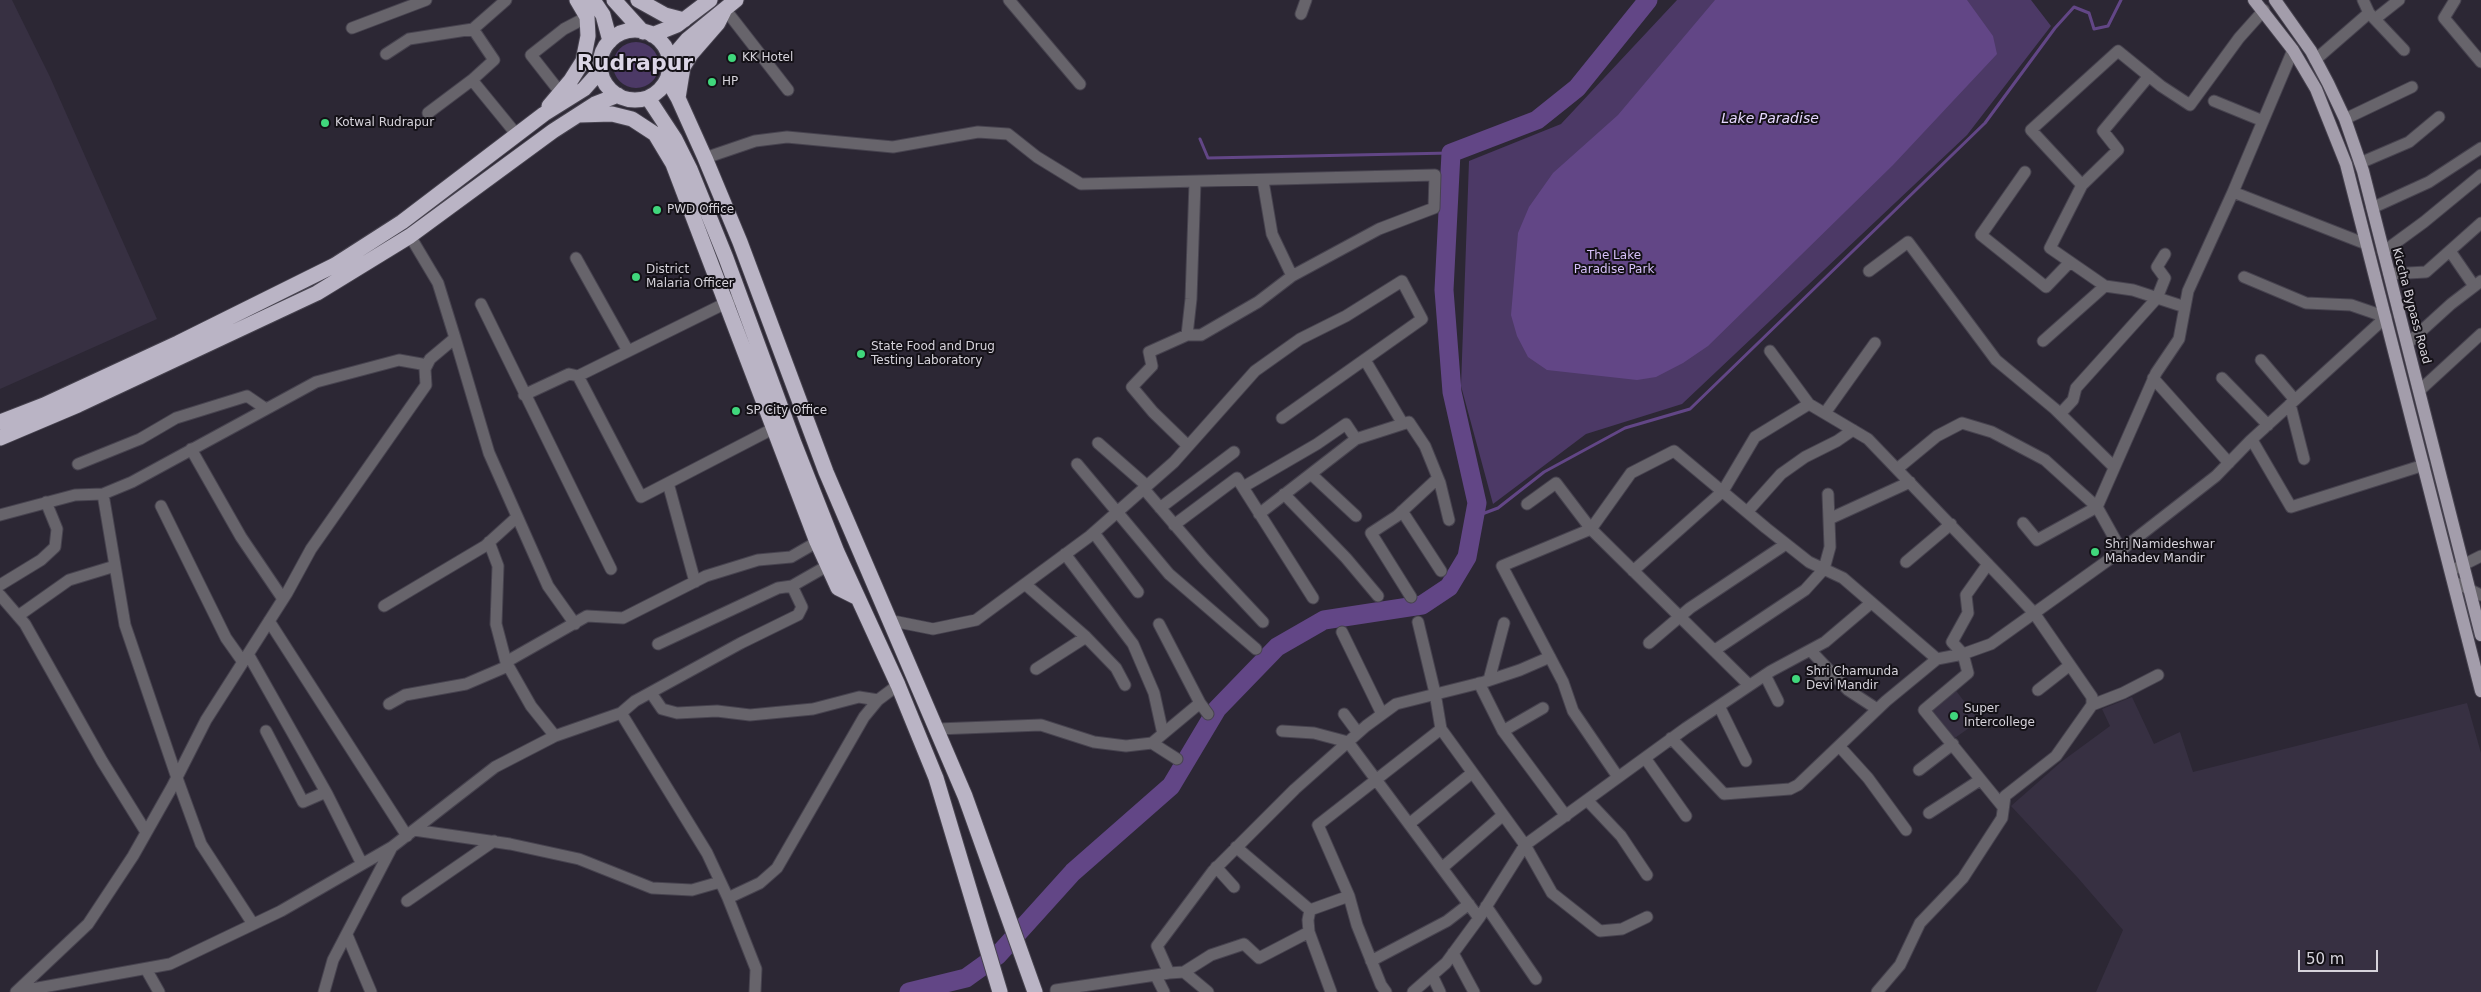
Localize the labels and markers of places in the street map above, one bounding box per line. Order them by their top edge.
place label: KK Hotel [742,51,793,65]
marker: KK Hotel [726,52,738,64]
place label: HP [722,75,738,89]
marker: HP [706,76,718,88]
place label: Kotwal Rudrapur [335,116,434,130]
marker: Kotwal Rudrapur [319,117,331,129]
place label: PWD Office [667,203,734,217]
marker: PWD Office [651,204,663,216]
place label: District Malaria Officer [646,263,734,291]
marker: District Malaria Officer [630,271,642,283]
place label: State Food and Drug Testing Laboratory [871,340,995,368]
marker: State Food and Drug Testing Laboratory [855,348,867,360]
place label: SP City Office [746,404,827,418]
marker: SP City Office [730,405,742,417]
place label: Shri Namideshwar Mahadev Mandir [2105,538,2215,566]
marker: Shri Namideshwar Mahadev Mandir [2089,546,2101,558]
place label: Shri Chamunda Devi Mandir [1806,665,1899,693]
marker: Shri Chamunda Devi Mandir [1790,673,1802,685]
place label: Super Intercollege [1964,702,2035,730]
marker: Super Intercollege [1948,710,1960,722]

